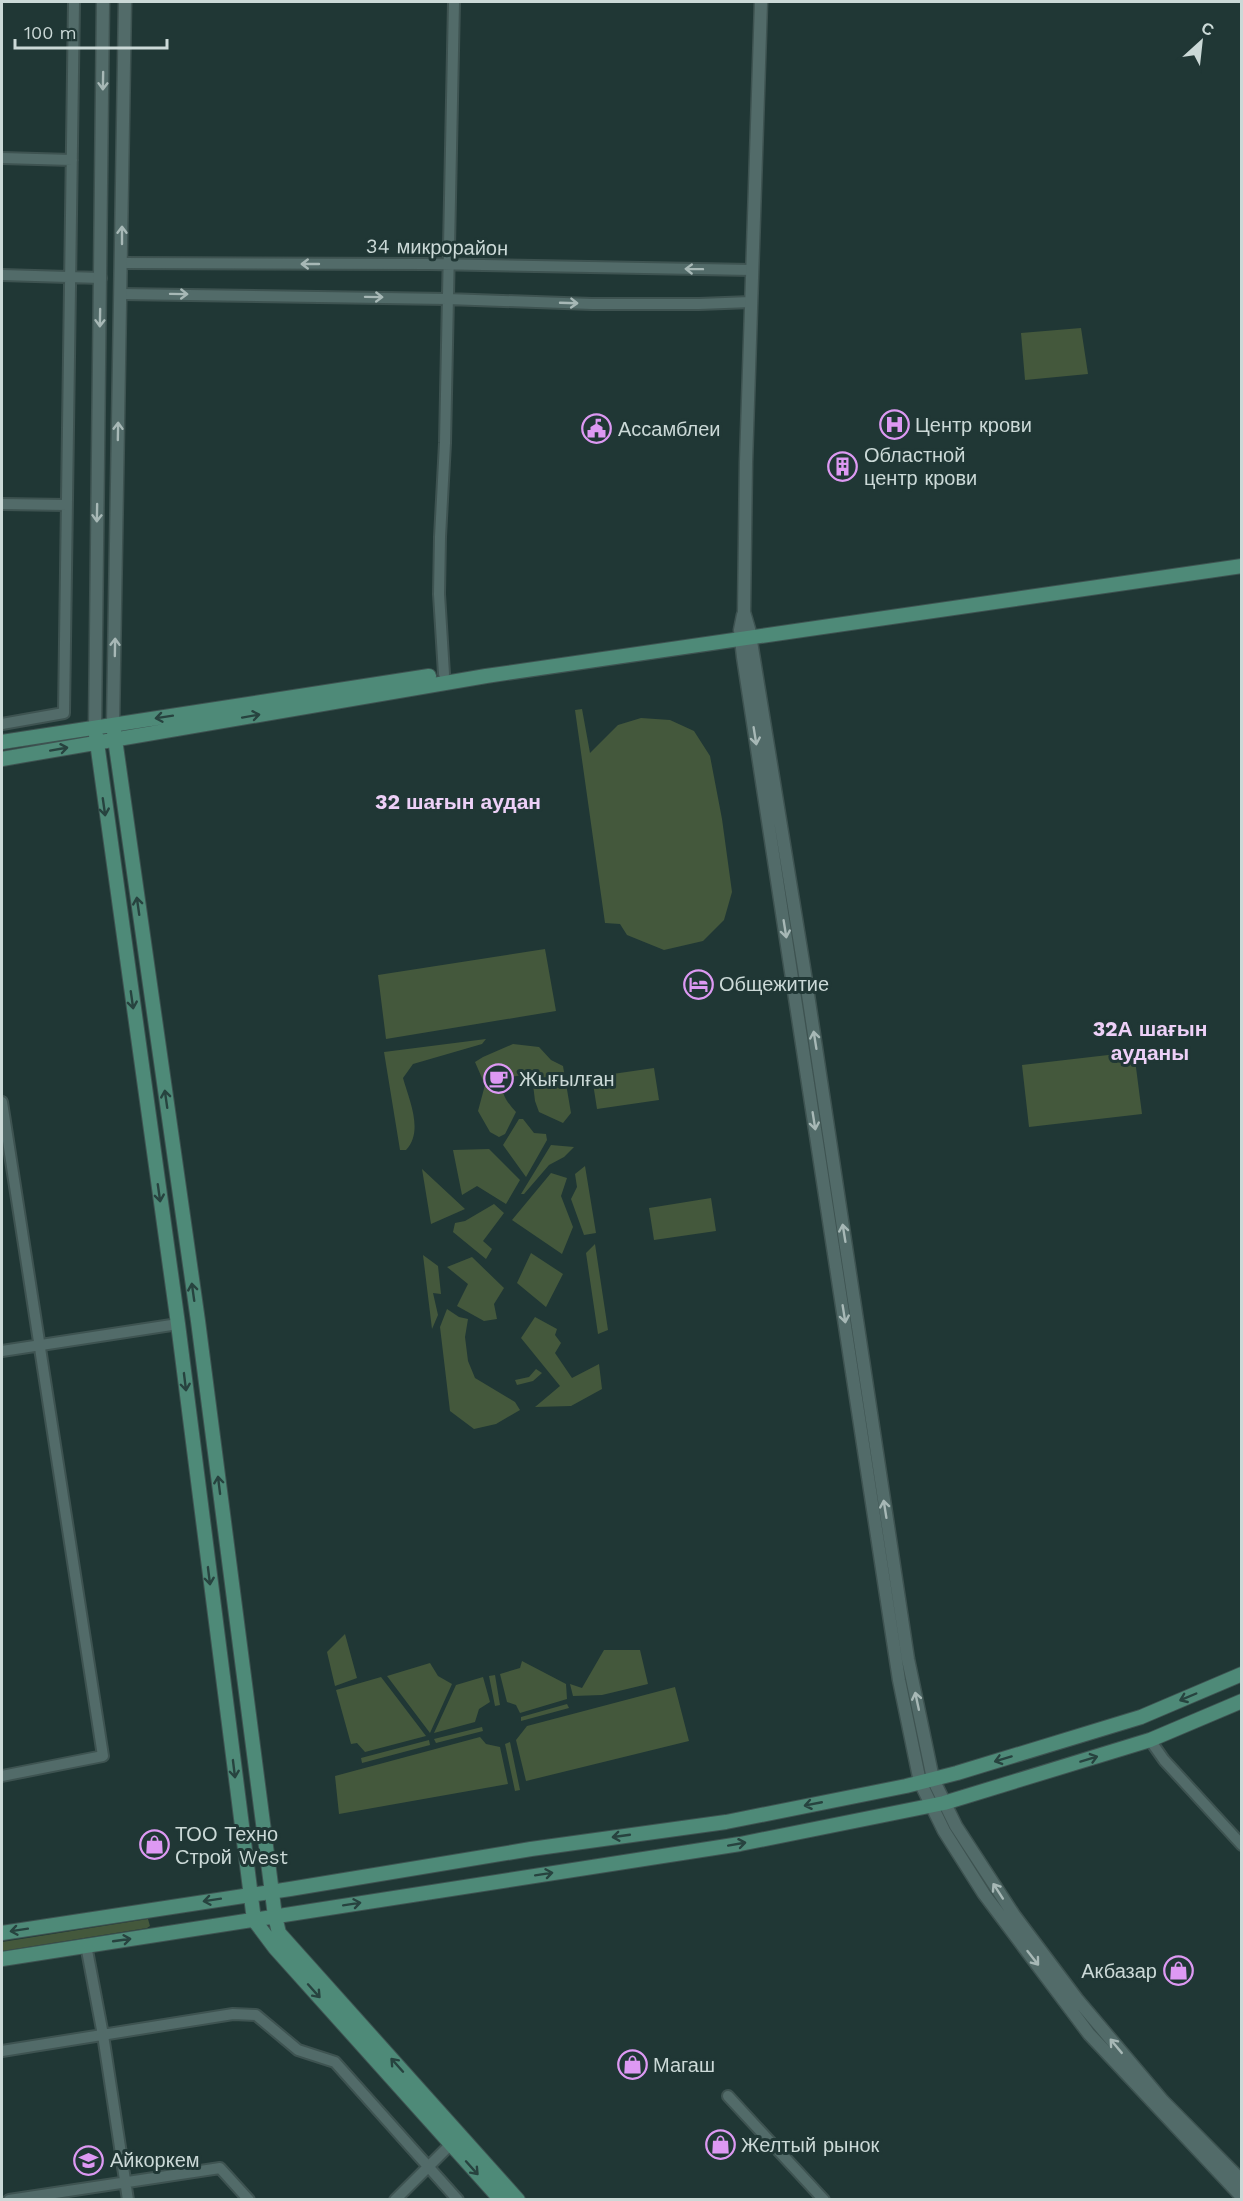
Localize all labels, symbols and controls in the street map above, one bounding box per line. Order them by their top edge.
scale bar [15,12,166,50]
north arrow [1171,12,1231,72]
text: С [1198,18,1217,40]
text: 100 m [24,22,77,43]
one-way arrow [97,70,108,90]
one-way arrow [116,226,128,246]
street label: 34 микрорайон [366,234,508,260]
one-way arrow [301,258,321,270]
one-way arrow [684,263,704,275]
one-way arrow [169,288,189,300]
one-way arrow [364,292,384,303]
one-way arrow [559,297,579,309]
one-way arrow [94,307,106,327]
hospital icon: Центр крови [878,409,910,441]
public building icon: Ассамблеи [581,413,613,445]
place label: Центр крови [915,413,1032,437]
place label: Ассамблеи [618,417,721,441]
one-way arrow [112,421,124,441]
place label: Областной центр крови [864,443,977,490]
building icon: Областной центр крови [827,451,859,483]
one-way arrow [91,502,103,522]
one-way arrow [109,637,120,657]
one-way arrow [241,710,261,721]
one-way arrow [155,712,175,723]
one-way arrow [750,726,761,745]
one-way arrow [49,744,68,755]
district label: 32 шағын аудан [375,789,541,814]
one-way arrow [99,797,110,817]
one-way arrow [132,896,143,916]
one-way arrow [779,918,790,938]
hotel icon: Общежитие [682,968,714,1000]
place label: Общежитие [719,972,829,996]
one-way arrow [126,990,137,1010]
district label: 32А шағын ауданы [1093,1016,1207,1065]
one-way arrow [809,1031,820,1050]
cafe icon: Жығылған [482,1063,514,1095]
place label: Жығылған [519,1067,615,1091]
one-way arrow [160,1089,171,1109]
one-way arrow [809,1111,820,1131]
one-way arrow [154,1183,165,1203]
one-way arrow [838,1223,849,1243]
one-way arrow [188,1282,199,1302]
one-way arrow [838,1304,849,1324]
one-way arrow [180,1372,191,1392]
one-way arrow [213,1475,224,1495]
one-way arrow [880,1499,891,1519]
one-way arrow [204,1566,215,1585]
one-way arrow [911,1692,922,1711]
one-way arrow [1179,1692,1197,1703]
one-way arrow [1079,1753,1098,1764]
one-way arrow [994,1754,1013,1765]
one-way arrow [228,1759,239,1779]
one-way arrow [804,1799,823,1811]
place label: ТОО Техно Строй West [175,1822,288,1869]
shop icon: ТОО Техно Строй West [138,1829,170,1861]
one-way arrow [612,1831,632,1842]
one-way arrow [727,1839,746,1850]
one-way arrow [534,1868,554,1879]
one-way arrow [992,1883,1004,1900]
one-way arrow [202,1895,222,1906]
one-way arrow [341,1899,361,1910]
one-way arrow [9,1925,29,1936]
one-way arrow [111,1934,131,1945]
one-way arrow [1026,1950,1039,1966]
shop icon: Акбазар [1162,1955,1194,1987]
place label: Акбазар [1081,1959,1157,1983]
one-way arrow [307,1984,321,1999]
one-way arrow [1109,2039,1123,2054]
shop icon: Магаш [616,2049,648,2081]
place label: Магаш [653,2053,715,2077]
one-way arrow [390,2058,404,2073]
shop icon: Желтый рынок [704,2129,736,2161]
place label: Желтый рынок [741,2133,880,2157]
school or university icon: Айкоркем [73,2144,105,2176]
place label: Айкоркем [110,2148,200,2172]
one-way arrow [465,2160,479,2175]

